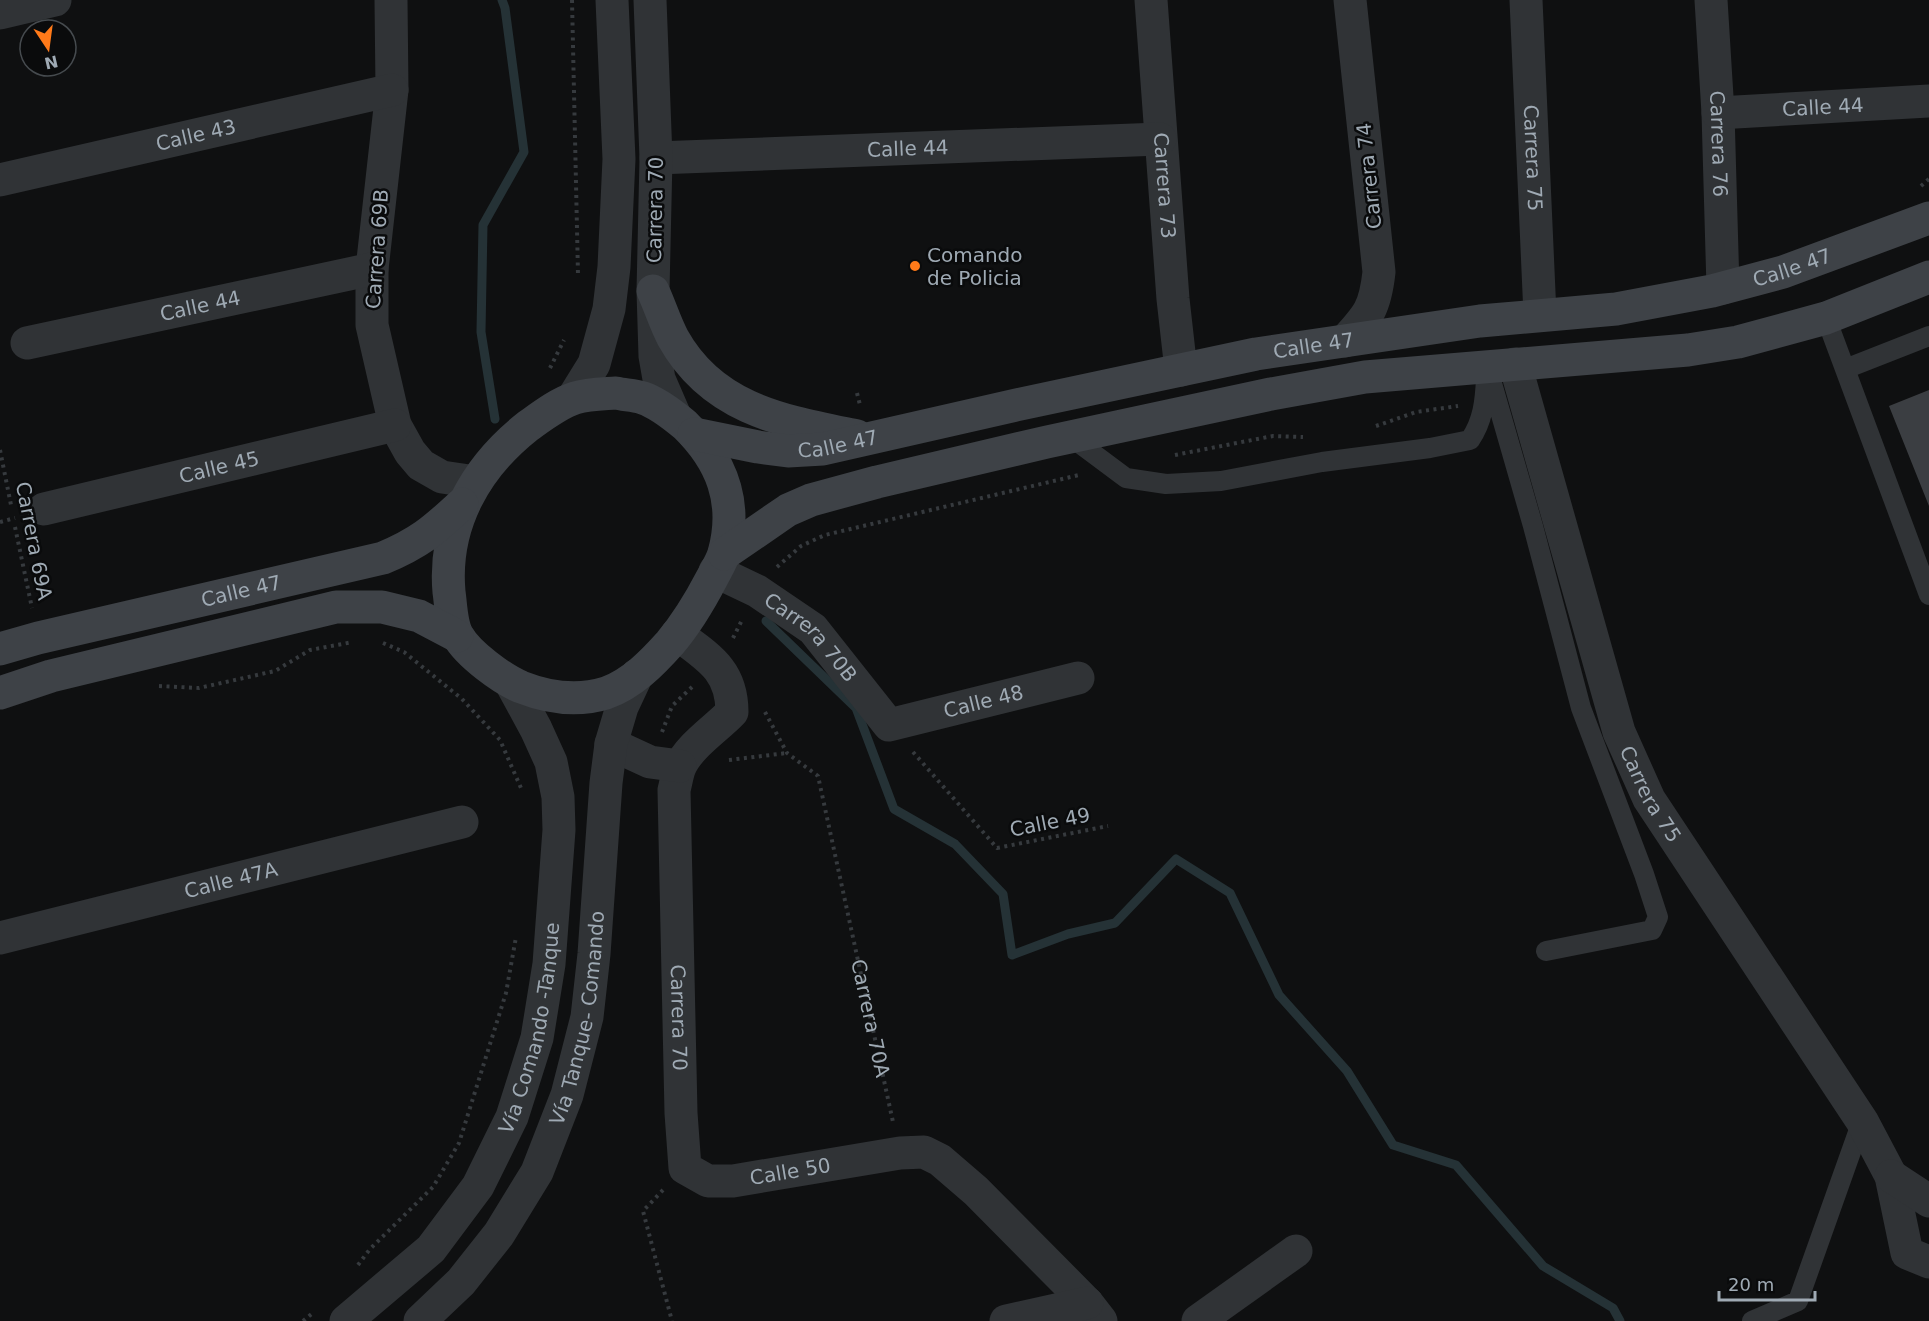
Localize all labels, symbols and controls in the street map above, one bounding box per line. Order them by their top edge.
north arrow [18,18,78,78]
text: N [43,51,60,73]
street label: Carrera 76 [1705,90,1732,197]
street label: Calle 44 [1781,93,1864,121]
street label: Carrera 75 [1519,104,1547,212]
street label: Calle 43 [154,114,238,156]
street label: Carrera 74 [1352,122,1386,230]
street label: Carrera 73 [1149,131,1181,240]
street label: Calle 44 [867,135,949,162]
street label: Carrera 70 [642,157,668,263]
street label: Carrera 69B [361,188,393,310]
place label: Comando de Policia [927,243,1023,290]
street label: Calle 47 [1750,243,1835,292]
marker: Comando de Policia [908,259,922,273]
street label: Calle 44 [158,286,242,326]
street label: Calle 47 [1271,328,1356,363]
street label: Calle 47 [797,425,880,462]
street label: Calle 45 [177,446,261,488]
street label: Carrera 69A [11,480,57,603]
street label: Calle 47 [199,570,283,612]
street label: Carrera 70B [760,587,862,687]
street label: Calle 48 [941,680,1026,723]
street label: Carrera 75 [1615,742,1686,847]
street label: Calle 49 [1008,802,1092,842]
street label: Calle 47A [182,857,280,903]
street label: Vía Tanque- Comando [544,910,609,1129]
street label: Vía Comando -Tanque [494,922,564,1138]
street label: Carrera 70A [846,957,895,1080]
street label: Carrera 70 [666,964,692,1071]
street label: Calle 50 [748,1153,832,1190]
scale bar [1719,1264,1815,1302]
text: 20 m [1728,1274,1774,1295]

